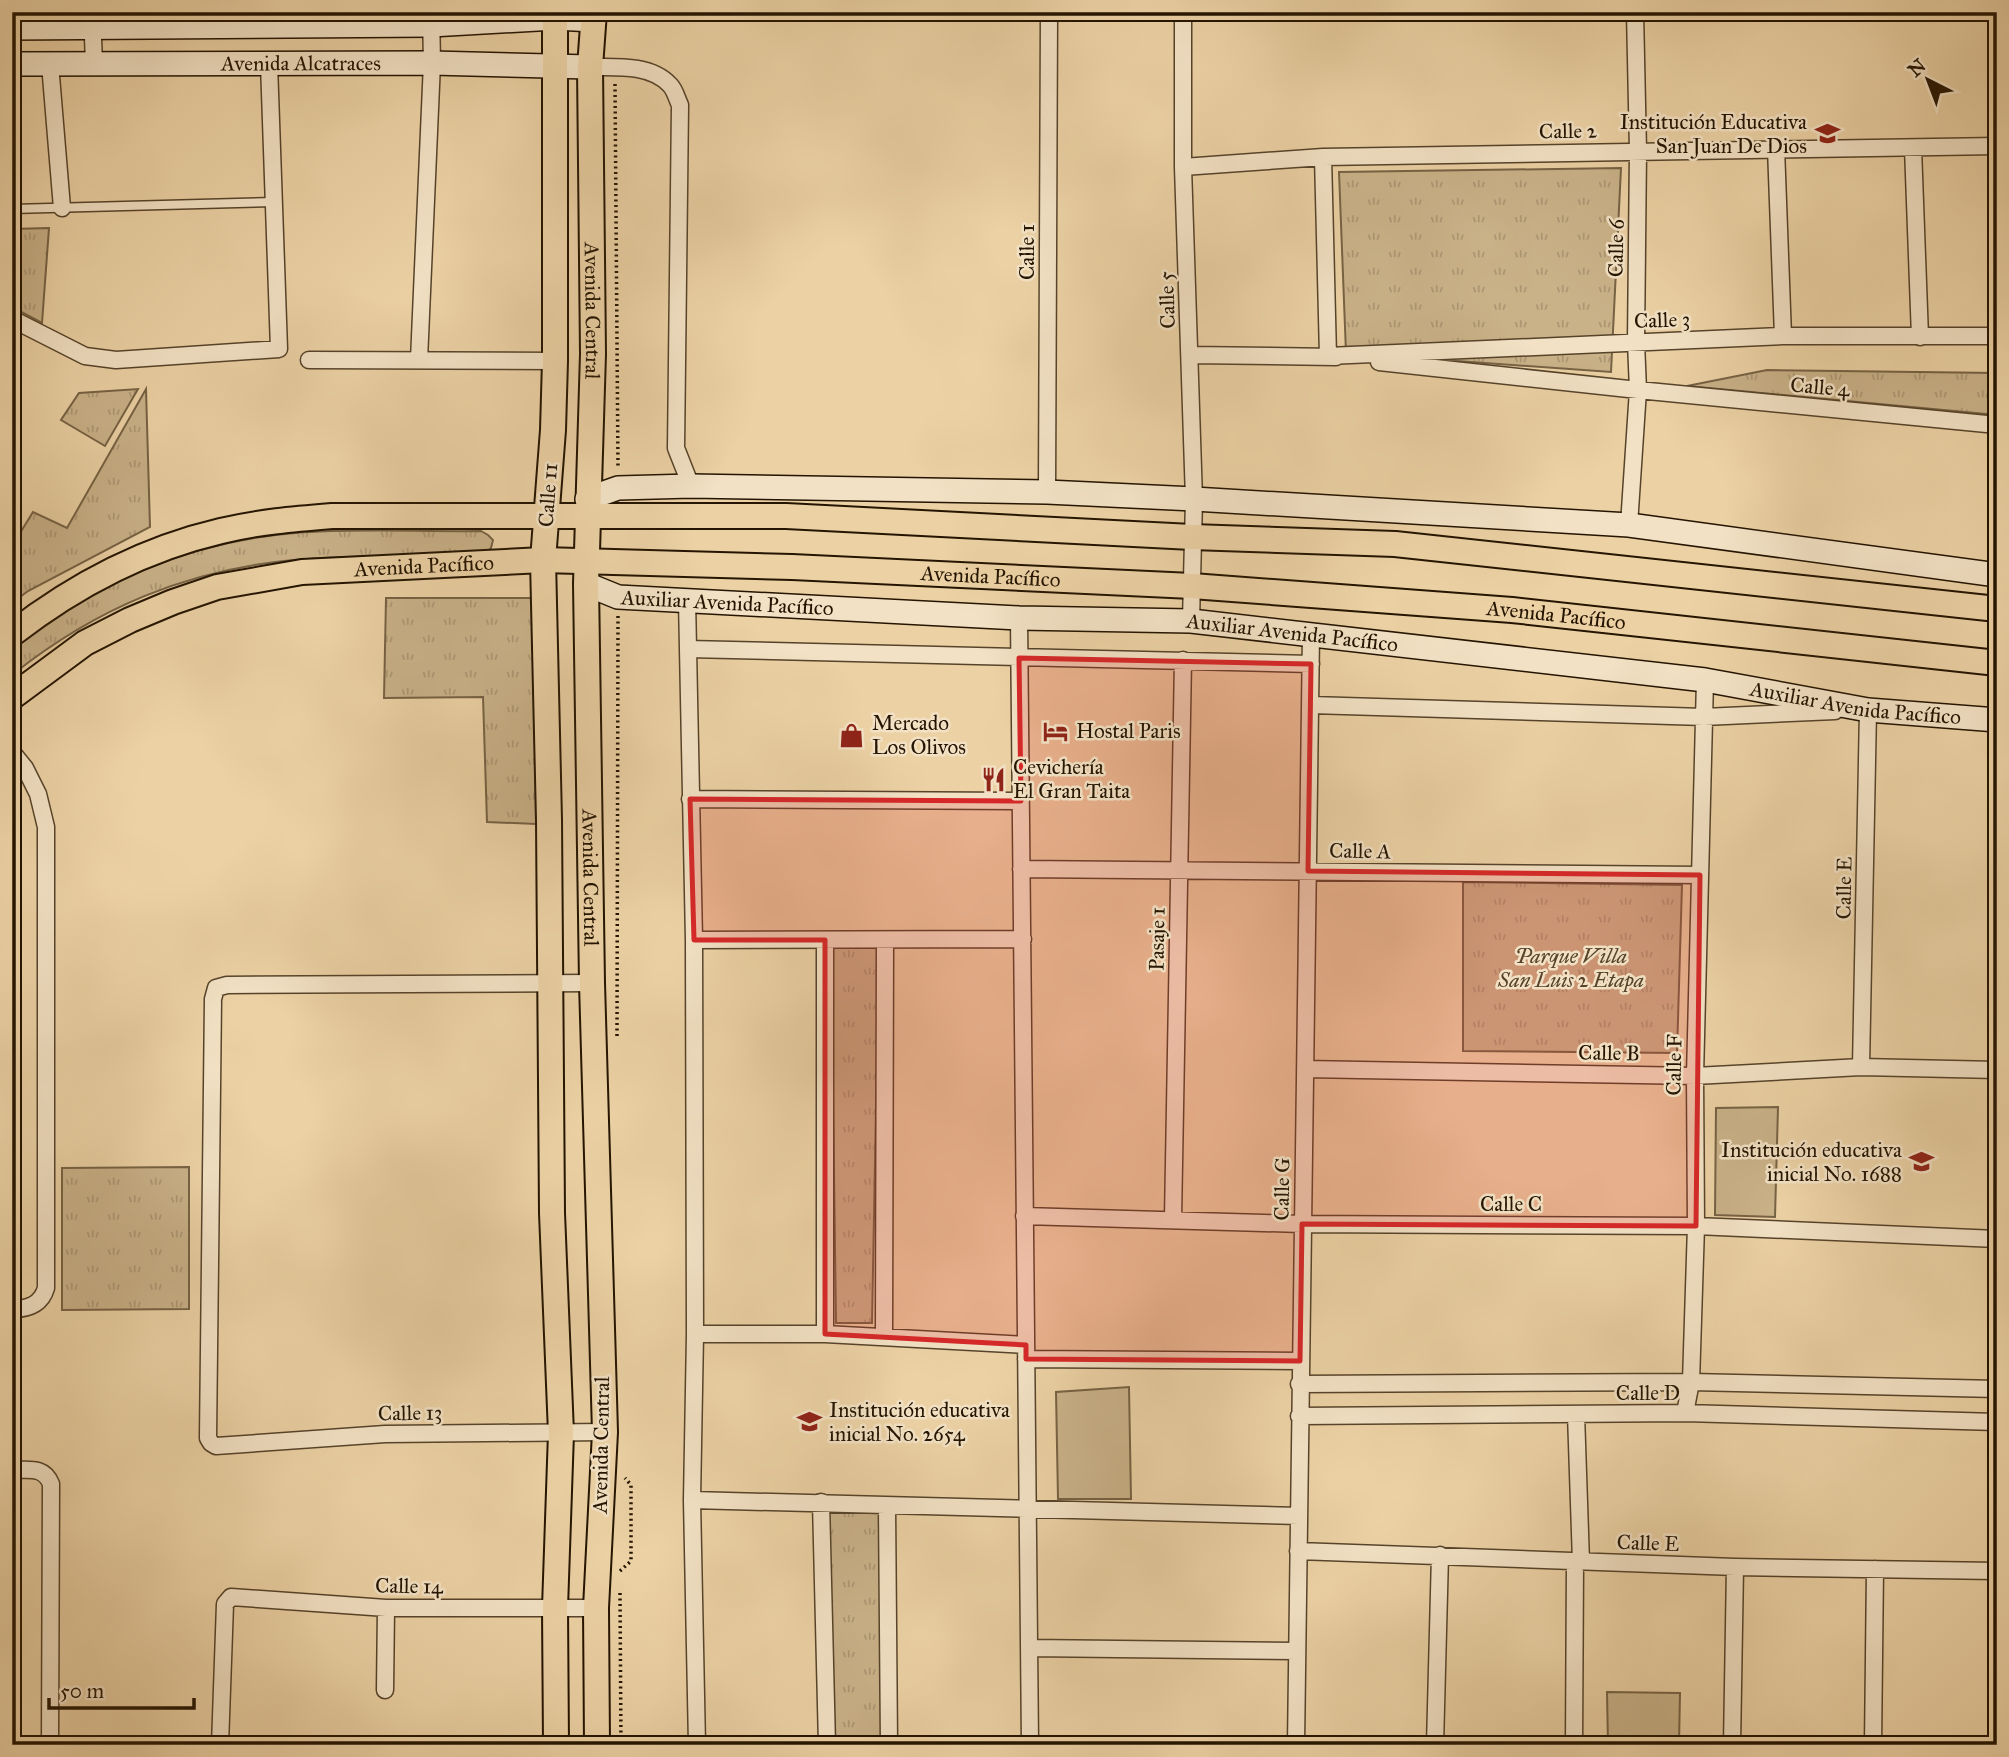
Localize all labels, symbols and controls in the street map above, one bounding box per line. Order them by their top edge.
north arrow [1894,46,1964,116]
street label: Avenida Alcatraces [220,50,381,77]
text: N [1903,54,1931,82]
place label: Institución Educativa San Juan De Dios [1620,109,1807,159]
street label: Calle 2 [1539,117,1598,145]
school or university icon: Institución Educativa San Juan De Dios [1813,120,1841,148]
street label: Calle 6 [1602,217,1630,277]
street label: Calle 1 [1014,224,1040,280]
street label: Avenida Central [579,241,606,380]
street label: Calle 5 [1153,271,1181,329]
street label: Calle 3 [1633,306,1691,334]
street label: Calle 4 [1789,371,1852,403]
street label: Calle 11 [533,462,563,528]
street label: Avenida Pacífico [353,549,495,582]
street label: Avenida Pacífico [919,560,1061,593]
street label: Auxiliar Avenida Pacífico [619,584,835,621]
street label: Avenida Pacífico [1485,595,1627,635]
street label: Auxiliar Avenida Pacífico [1184,607,1400,658]
street label: Auxiliar Avenida Pacífico [1747,675,1962,730]
place label: Mercado Los Olivos [872,710,966,760]
hotel icon: Hostal Paris [1042,717,1070,745]
place label: Hostal Paris [1076,718,1181,744]
shop icon: Mercado Los Olivos [838,721,866,749]
place label: Cevichería El Gran Taita [1013,754,1130,804]
restaurant icon: Cevichería El Gran Taita [979,765,1007,793]
street label: Avenida Central [576,808,604,947]
street label: Calle A [1329,837,1391,865]
street label: Calle E [1830,856,1858,920]
street label: Pasaje 1 [1143,907,1171,971]
park label: Parque Villa San Luis 2 Etapa [1497,943,1644,993]
street label: Calle F [1660,1034,1688,1096]
street label: Calle B [1578,1039,1640,1067]
place label: Institución educativa inicial No. 1688 [1721,1137,1902,1187]
school or university icon: Institución educativa inicial No. 1688 [1908,1148,1936,1176]
street label: Calle G [1268,1157,1296,1221]
street label: Calle C [1480,1191,1542,1217]
street label: Avenida Central [587,1376,615,1515]
street label: Calle D [1616,1380,1680,1406]
place label: Institución educativa inicial No. 2654 [829,1397,1010,1447]
street label: Calle 13 [378,1399,442,1427]
school or university icon: Institución educativa inicial No. 2654 [795,1408,823,1436]
street label: Calle E [1616,1529,1680,1557]
street label: Calle 14 [375,1572,444,1600]
scale bar [49,1666,194,1710]
text: 50 m [60,1678,105,1704]

